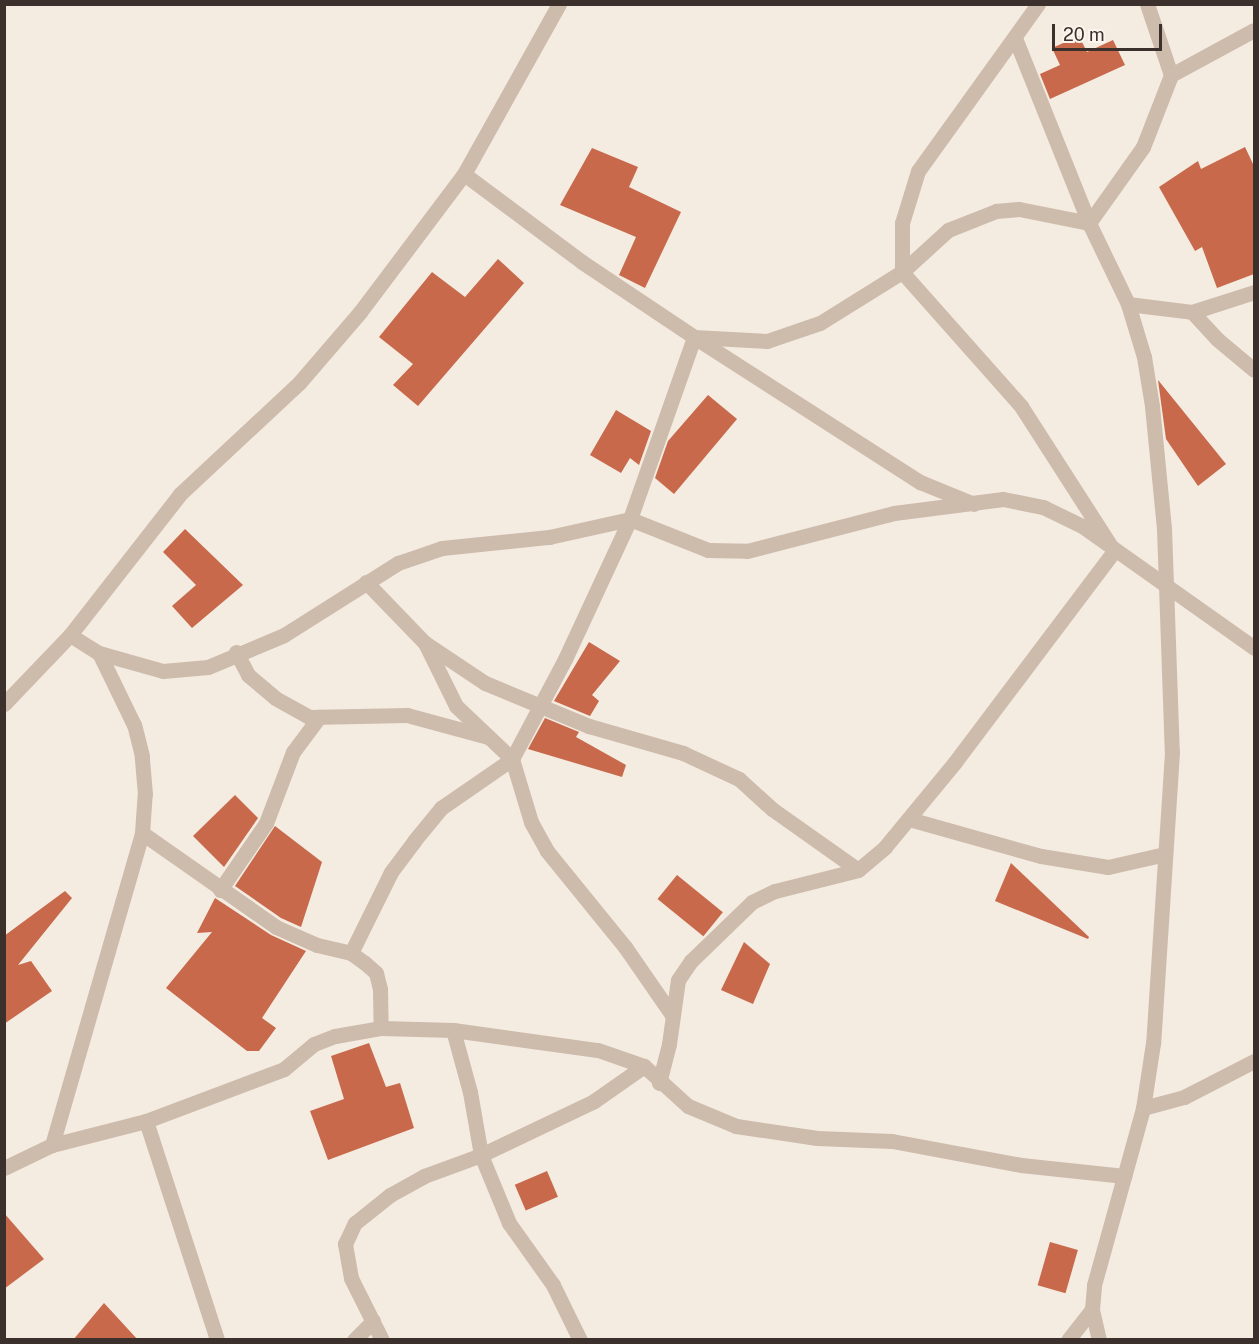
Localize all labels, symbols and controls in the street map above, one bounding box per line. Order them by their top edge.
scale bar [1055,12,1164,50]
text: 20 m [1063,24,1105,45]

